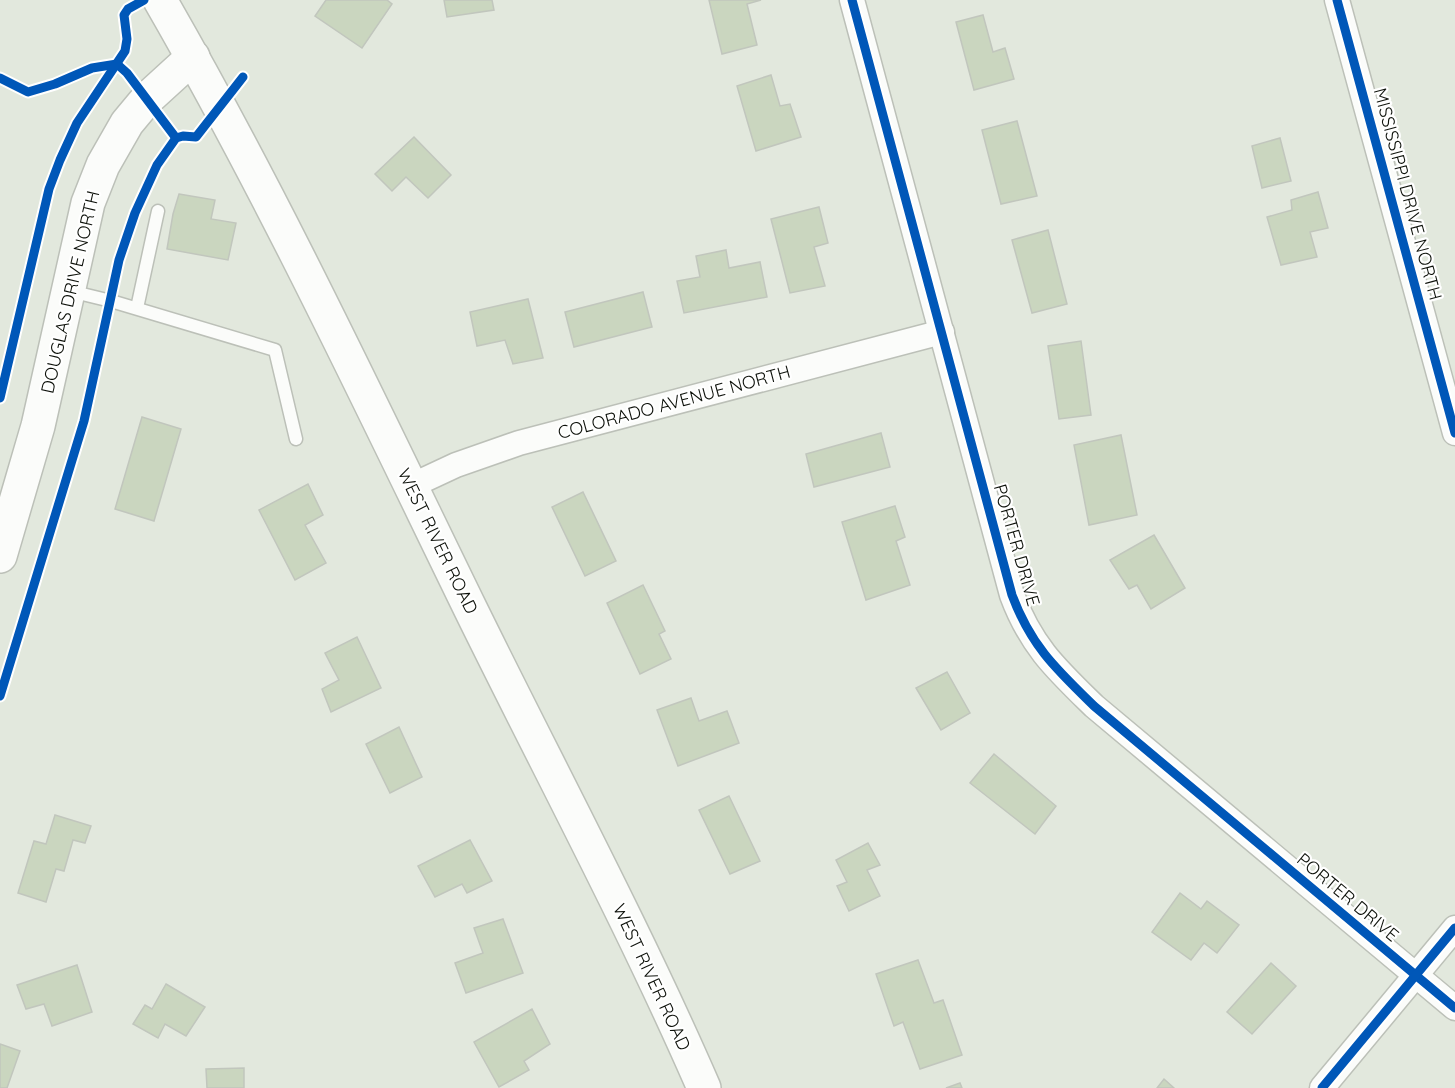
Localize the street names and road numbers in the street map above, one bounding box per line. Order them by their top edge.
street label: MISSISSIPPI DRIVE NORTH [1369,85,1447,303]
street label: DOUGLAS DRIVE NORTH [35,188,105,396]
street label: COLORADO AVENUE NORTH [555,360,793,444]
street label: WEST RIVER ROAD [393,464,483,618]
street label: PORTER DRIVE [989,481,1045,609]
street label: PORTER DRIVE [1292,848,1404,946]
street label: WEST RIVER ROAD [608,900,696,1054]

